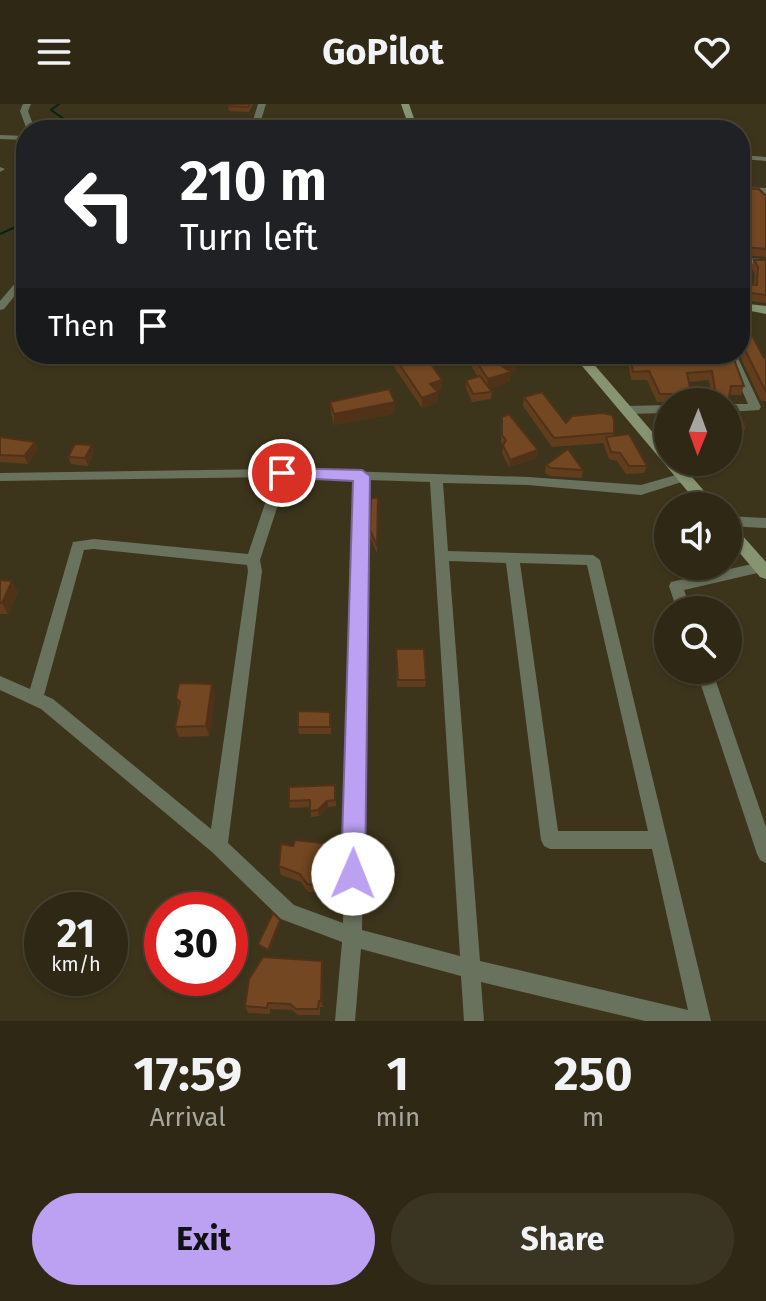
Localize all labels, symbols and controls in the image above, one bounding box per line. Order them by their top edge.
icon: menu [32,30,76,74]
text: GoPilot [322,30,444,74]
icon: heart [690,30,734,74]
text: 210 m [180,148,327,215]
icon: left [48,152,152,256]
text: Turn left [180,216,318,260]
icon: arrive [131,304,175,348]
text: Then [48,308,115,344]
north arrow [654,388,742,476]
map controls [654,388,742,684]
pin [248,439,316,507]
icon: arrive [260,451,304,495]
button: sound [654,492,742,580]
button: search [654,596,742,684]
position arrow [311,832,395,916]
speed limit sign: 30 [144,892,248,996]
text: 21 [57,910,95,958]
text: km/h [51,952,101,976]
text: 17:59 [133,1045,242,1103]
text: 1 [387,1045,409,1103]
text: 250 [554,1045,632,1103]
text: Arrival [150,1102,226,1133]
text: min [376,1102,420,1133]
text: m [582,1102,604,1133]
button: Exit [32,1193,375,1285]
button: Share [391,1193,734,1285]

